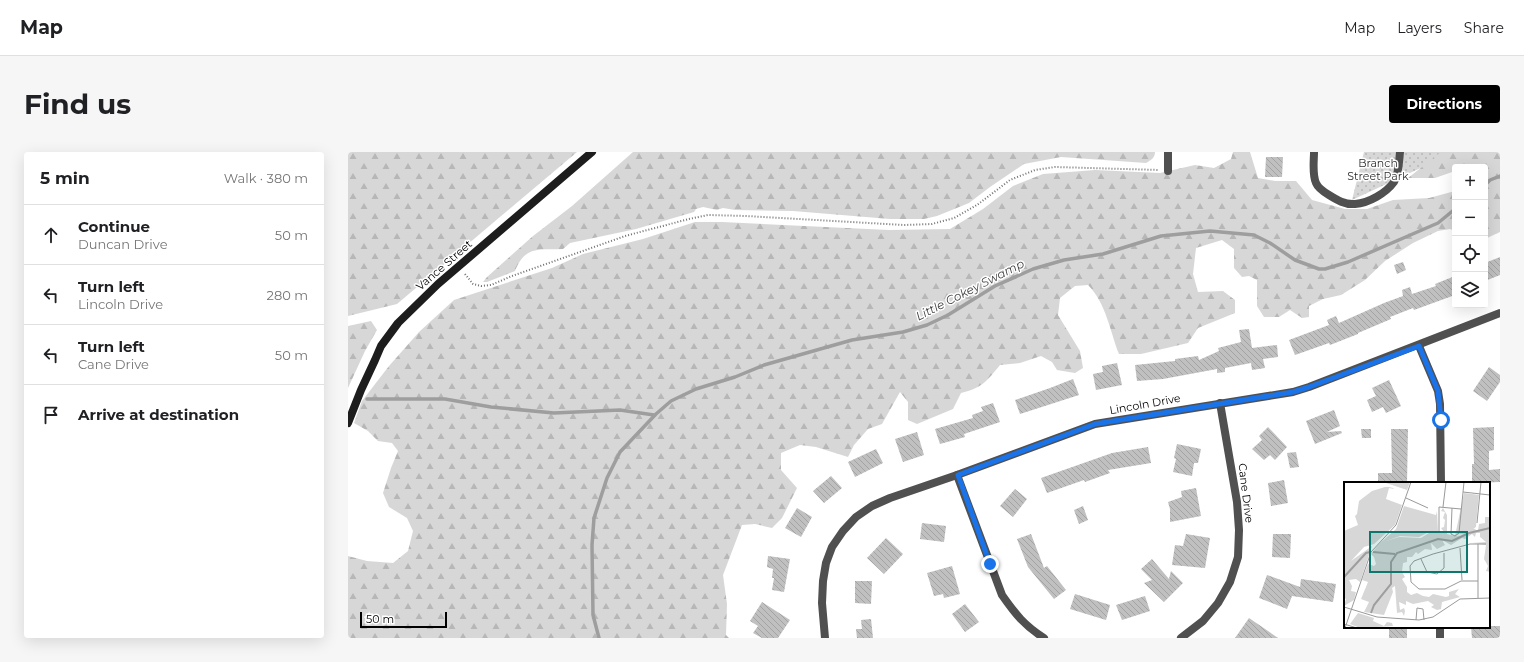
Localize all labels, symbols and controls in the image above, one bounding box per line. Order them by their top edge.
text: Map [20,16,63,39]
text: Map [1344,19,1375,37]
text: Layers [1397,19,1442,37]
text: Share [1464,19,1504,37]
button: Directions [1389,85,1500,123]
text: Find us [24,87,131,121]
park label: Branch Street Park [1347,156,1409,183]
map controls [1452,164,1488,308]
button: + [1452,164,1488,200]
text: 5 min [40,168,90,188]
text: Walk · 380 m [224,170,308,186]
button: − [1452,200,1488,236]
text: Continue [78,217,150,236]
icon: ahead [40,224,62,246]
text: 50 m [275,227,308,243]
text: Duncan Drive [78,236,168,252]
street label: Vance Street [413,236,475,293]
button: locate [1452,236,1488,272]
water label: Little Cokey Swamp [913,256,1027,323]
button: layers [1452,272,1488,308]
text: Turn left [78,277,145,296]
icon: left [40,284,62,306]
text: 280 m [267,287,308,303]
text: Lincoln Drive [78,296,163,312]
text: Turn left [78,337,145,356]
icon: left [40,344,62,366]
text: 50 m [275,347,308,363]
text: Cane Drive [78,356,149,372]
street label: Lincoln Drive [1108,391,1182,417]
icon: arrive [40,404,62,426]
text: Arrive at destination [78,405,239,424]
route start [1432,411,1450,429]
street label: Cane Drive [1235,462,1257,524]
inset map [1344,482,1490,628]
route end [981,555,999,573]
scale bar [360,610,447,629]
text: 50 m [366,612,394,626]

